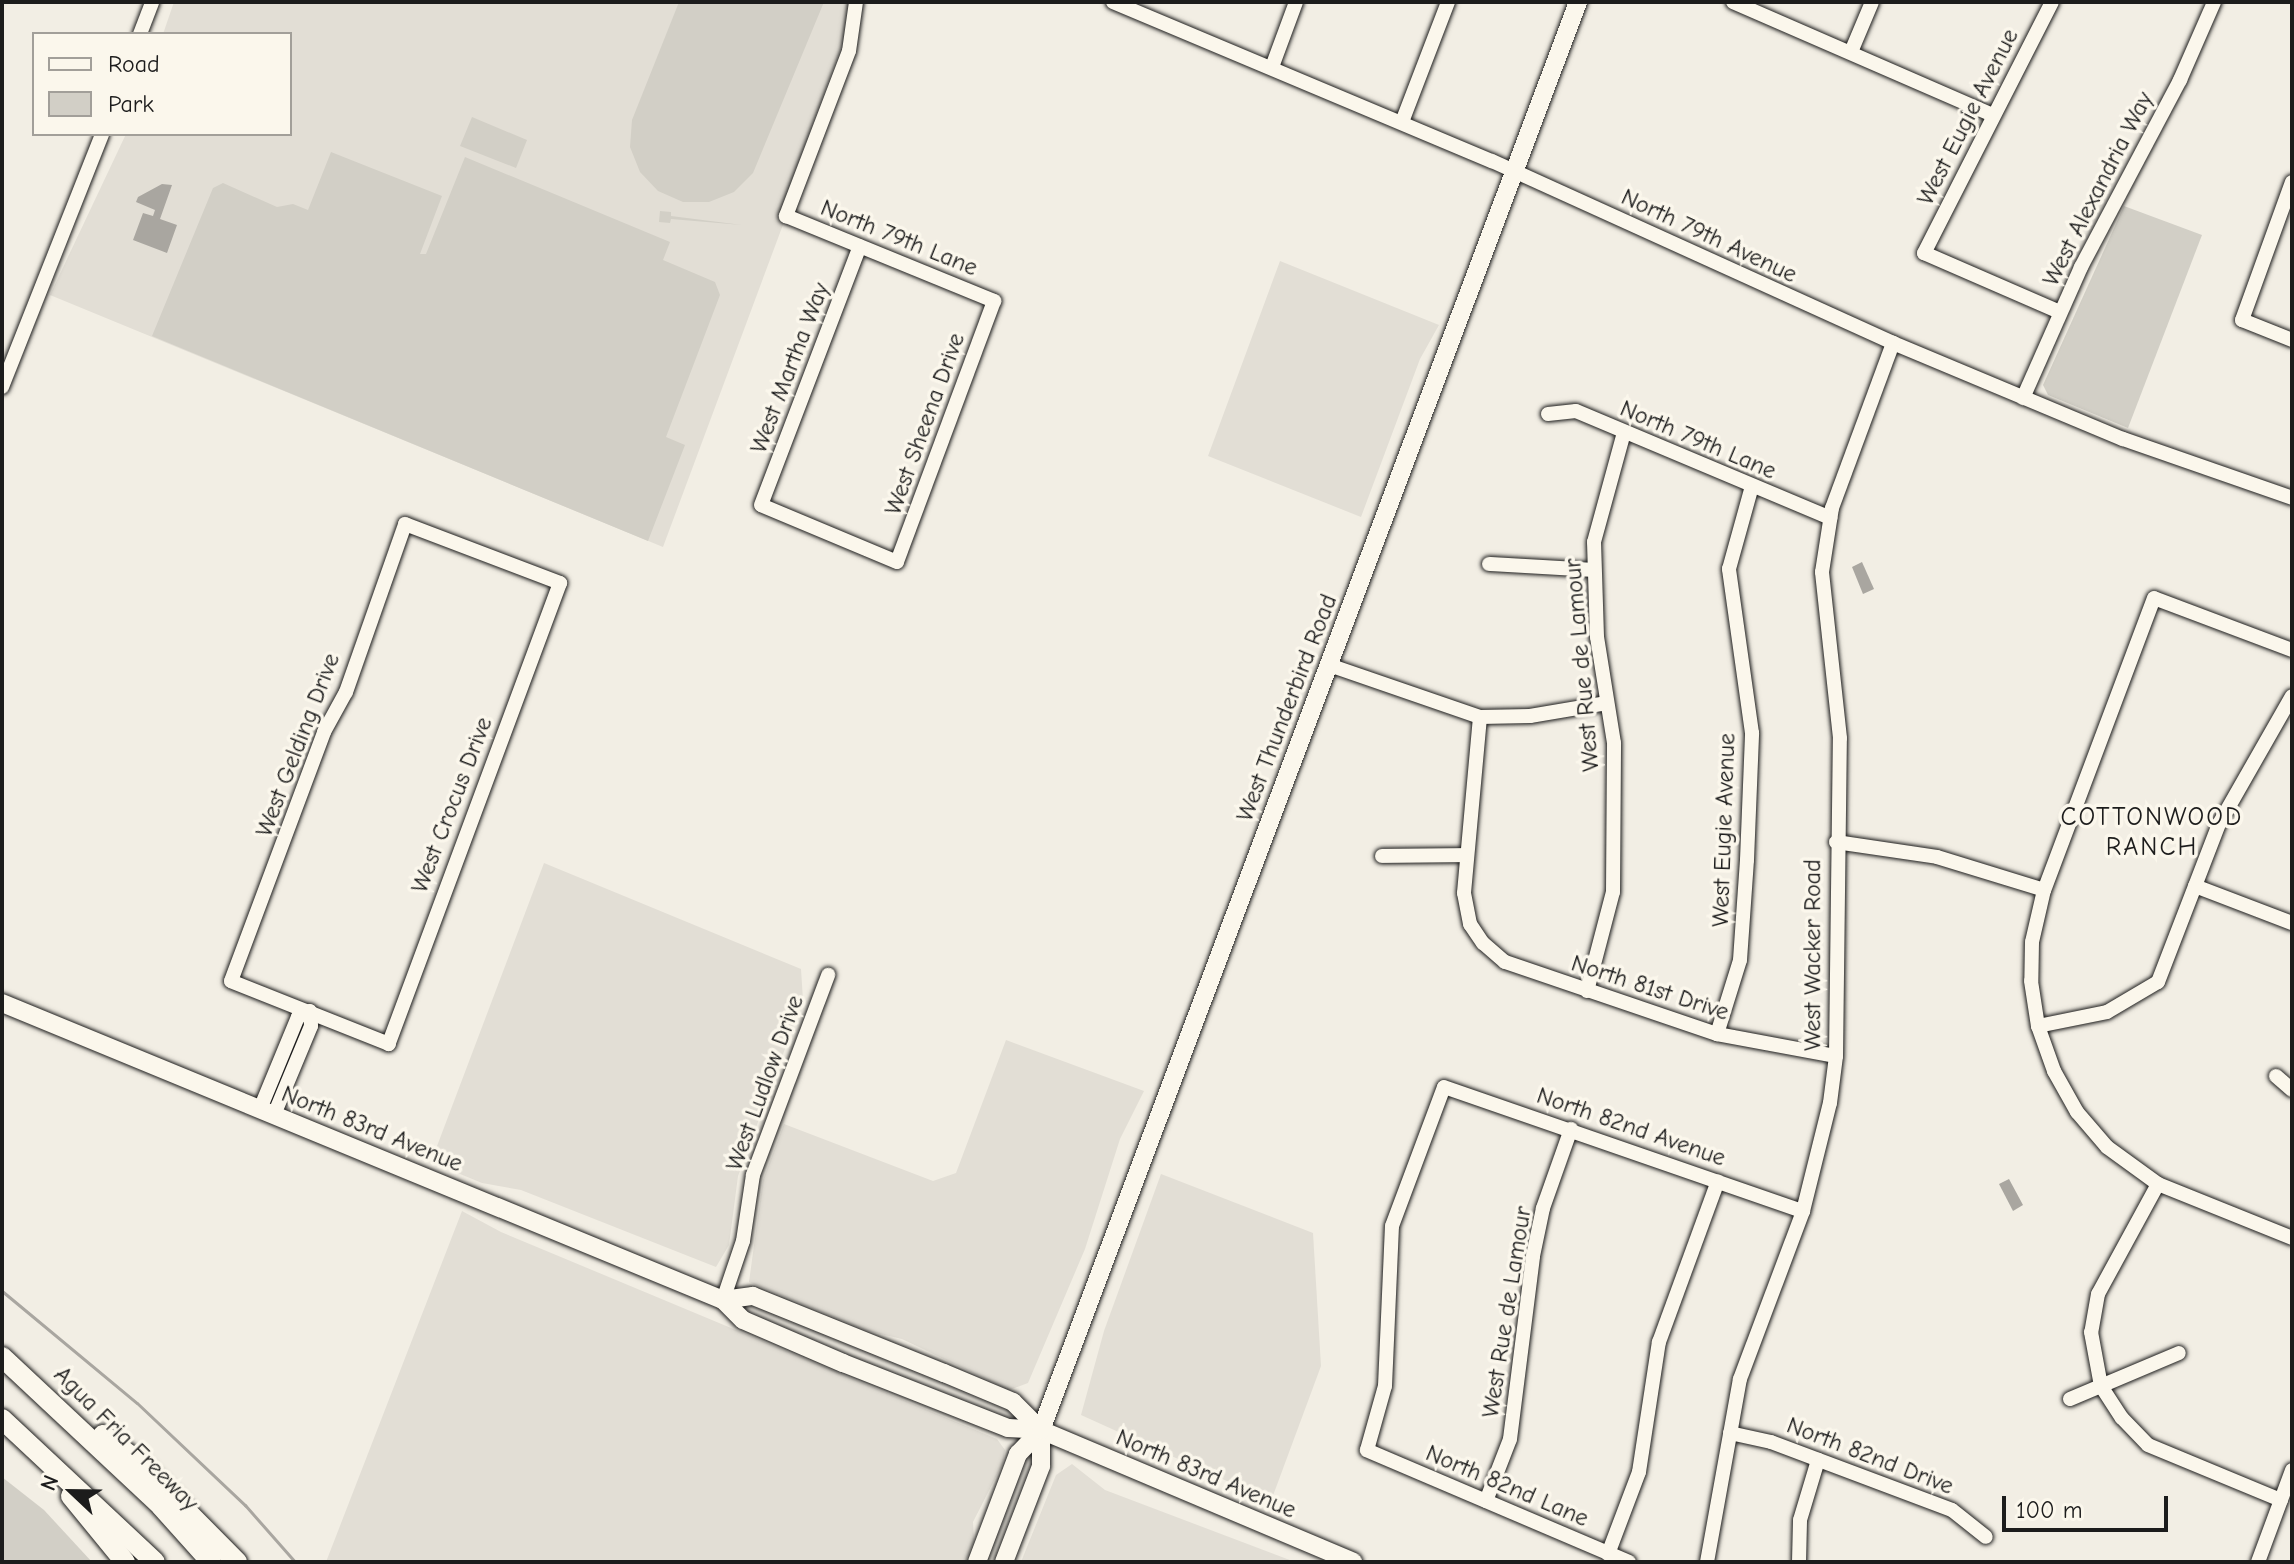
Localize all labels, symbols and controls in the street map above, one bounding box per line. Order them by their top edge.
street label: West Eugie Avenue [1911,24,2025,210]
legend [32,32,292,136]
text: Road [108,50,160,78]
street label: West Alexandria Way [2037,87,2159,291]
text: Park [108,90,154,118]
street label: North 79th Avenue [1617,183,1801,289]
street label: North 79th Lane [816,193,982,283]
street label: West Martha Way [744,279,836,457]
street label: West Sheena Drive [879,329,971,519]
street label: North 79th Lane [1616,394,1780,486]
street label: West Rue de Lamour [1558,557,1606,773]
street label: West Thunderbird Road [1230,590,1344,826]
street label: West Gelding Drive [250,649,346,841]
street label: West Crocus Drive [405,713,499,897]
street label: West Eugie Avenue [1706,733,1742,927]
district label: COTTONWOOD RANCH [2061,802,2243,864]
street label: West Wacker Road [1799,859,1827,1051]
street label: North 81st Drive [1567,949,1733,1027]
street label: West Ludlow Drive [720,991,810,1175]
street label: North 83rd Avenue [277,1080,467,1178]
street label: North 82nd Avenue [1533,1081,1729,1173]
street label: West Rue de Lamour [1476,1204,1538,1420]
street label: Agua Fria Freeway [48,1361,204,1517]
street label: North 82nd Drive [1783,1411,1957,1501]
street label: North 83rd Avenue [1112,1423,1300,1525]
street label: North 82nd Lane [1421,1439,1593,1533]
north arrow [32,1452,112,1532]
text: N [35,1471,64,1495]
scale bar [2006,1480,2172,1530]
text: 100 m [2016,1496,2083,1524]

